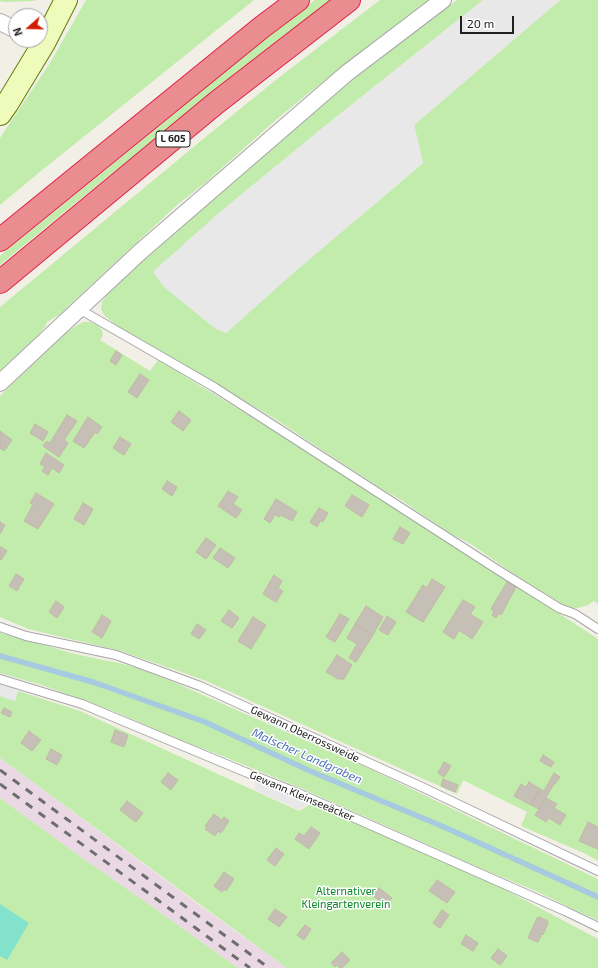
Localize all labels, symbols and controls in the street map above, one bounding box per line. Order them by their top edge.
north arrow [8,8,48,48]
scale bar [462,8,516,34]
text: 20 m [467,16,494,30]
text: N [10,26,25,38]
road number: L 605 [156,131,190,147]
street label: Gewann Oberrossweide [248,703,362,765]
water label: Malscher Landgraben [250,725,364,787]
street label: Gewann Kleinseeäcker [248,768,356,824]
park label: Alternativer Kleingartenverein [302,884,390,910]

